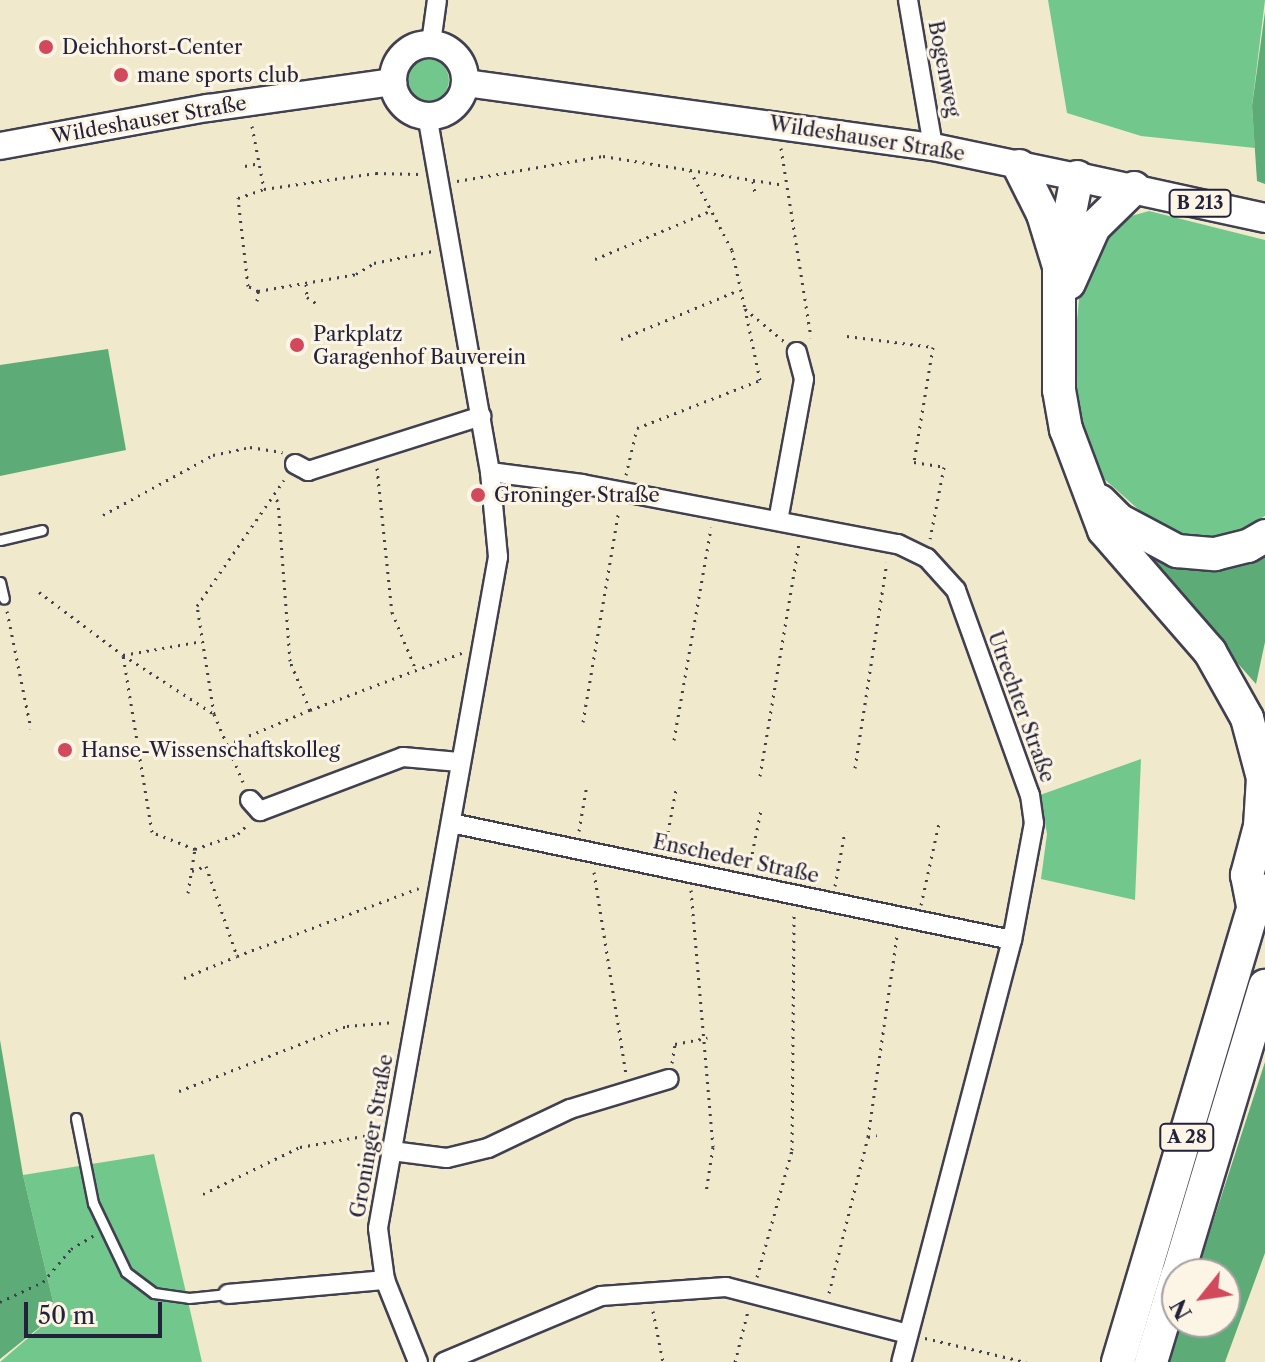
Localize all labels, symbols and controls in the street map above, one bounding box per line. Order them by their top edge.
street label: Bogenweg [923,19,965,119]
place label: Deichhorst-Center [62,35,242,59]
marker: Deichhorst-Center [37,38,55,56]
place label: mane sports club [137,63,299,87]
marker: mane sports club [112,66,130,84]
street label: Wildeshauser Straße [49,91,249,149]
street label: Wildeshauser Straße [767,112,967,166]
road number: B 213 [1168,189,1232,217]
place label: Parkplatz Garagenhof Bauverein [313,322,526,369]
marker: Parkplatz Garagenhof Bauverein [288,336,306,354]
place label: Groninger Straße [494,483,660,507]
marker: Groninger Straße [469,486,487,504]
street label: Utrechter Straße [982,628,1060,786]
place label: Hanse-Wissenschaftskolleg [81,738,340,762]
marker: Hanse-Wissenschaftskolleg [56,741,74,759]
street label: Enscheder Straße [651,830,821,888]
street label: Groninger Straße [346,1052,398,1220]
road number: A 28 [1157,1123,1217,1151]
north arrow [1161,1258,1241,1338]
scale bar [28,1286,166,1336]
text: N [1165,1294,1198,1324]
text: 50 m [38,1301,95,1330]

